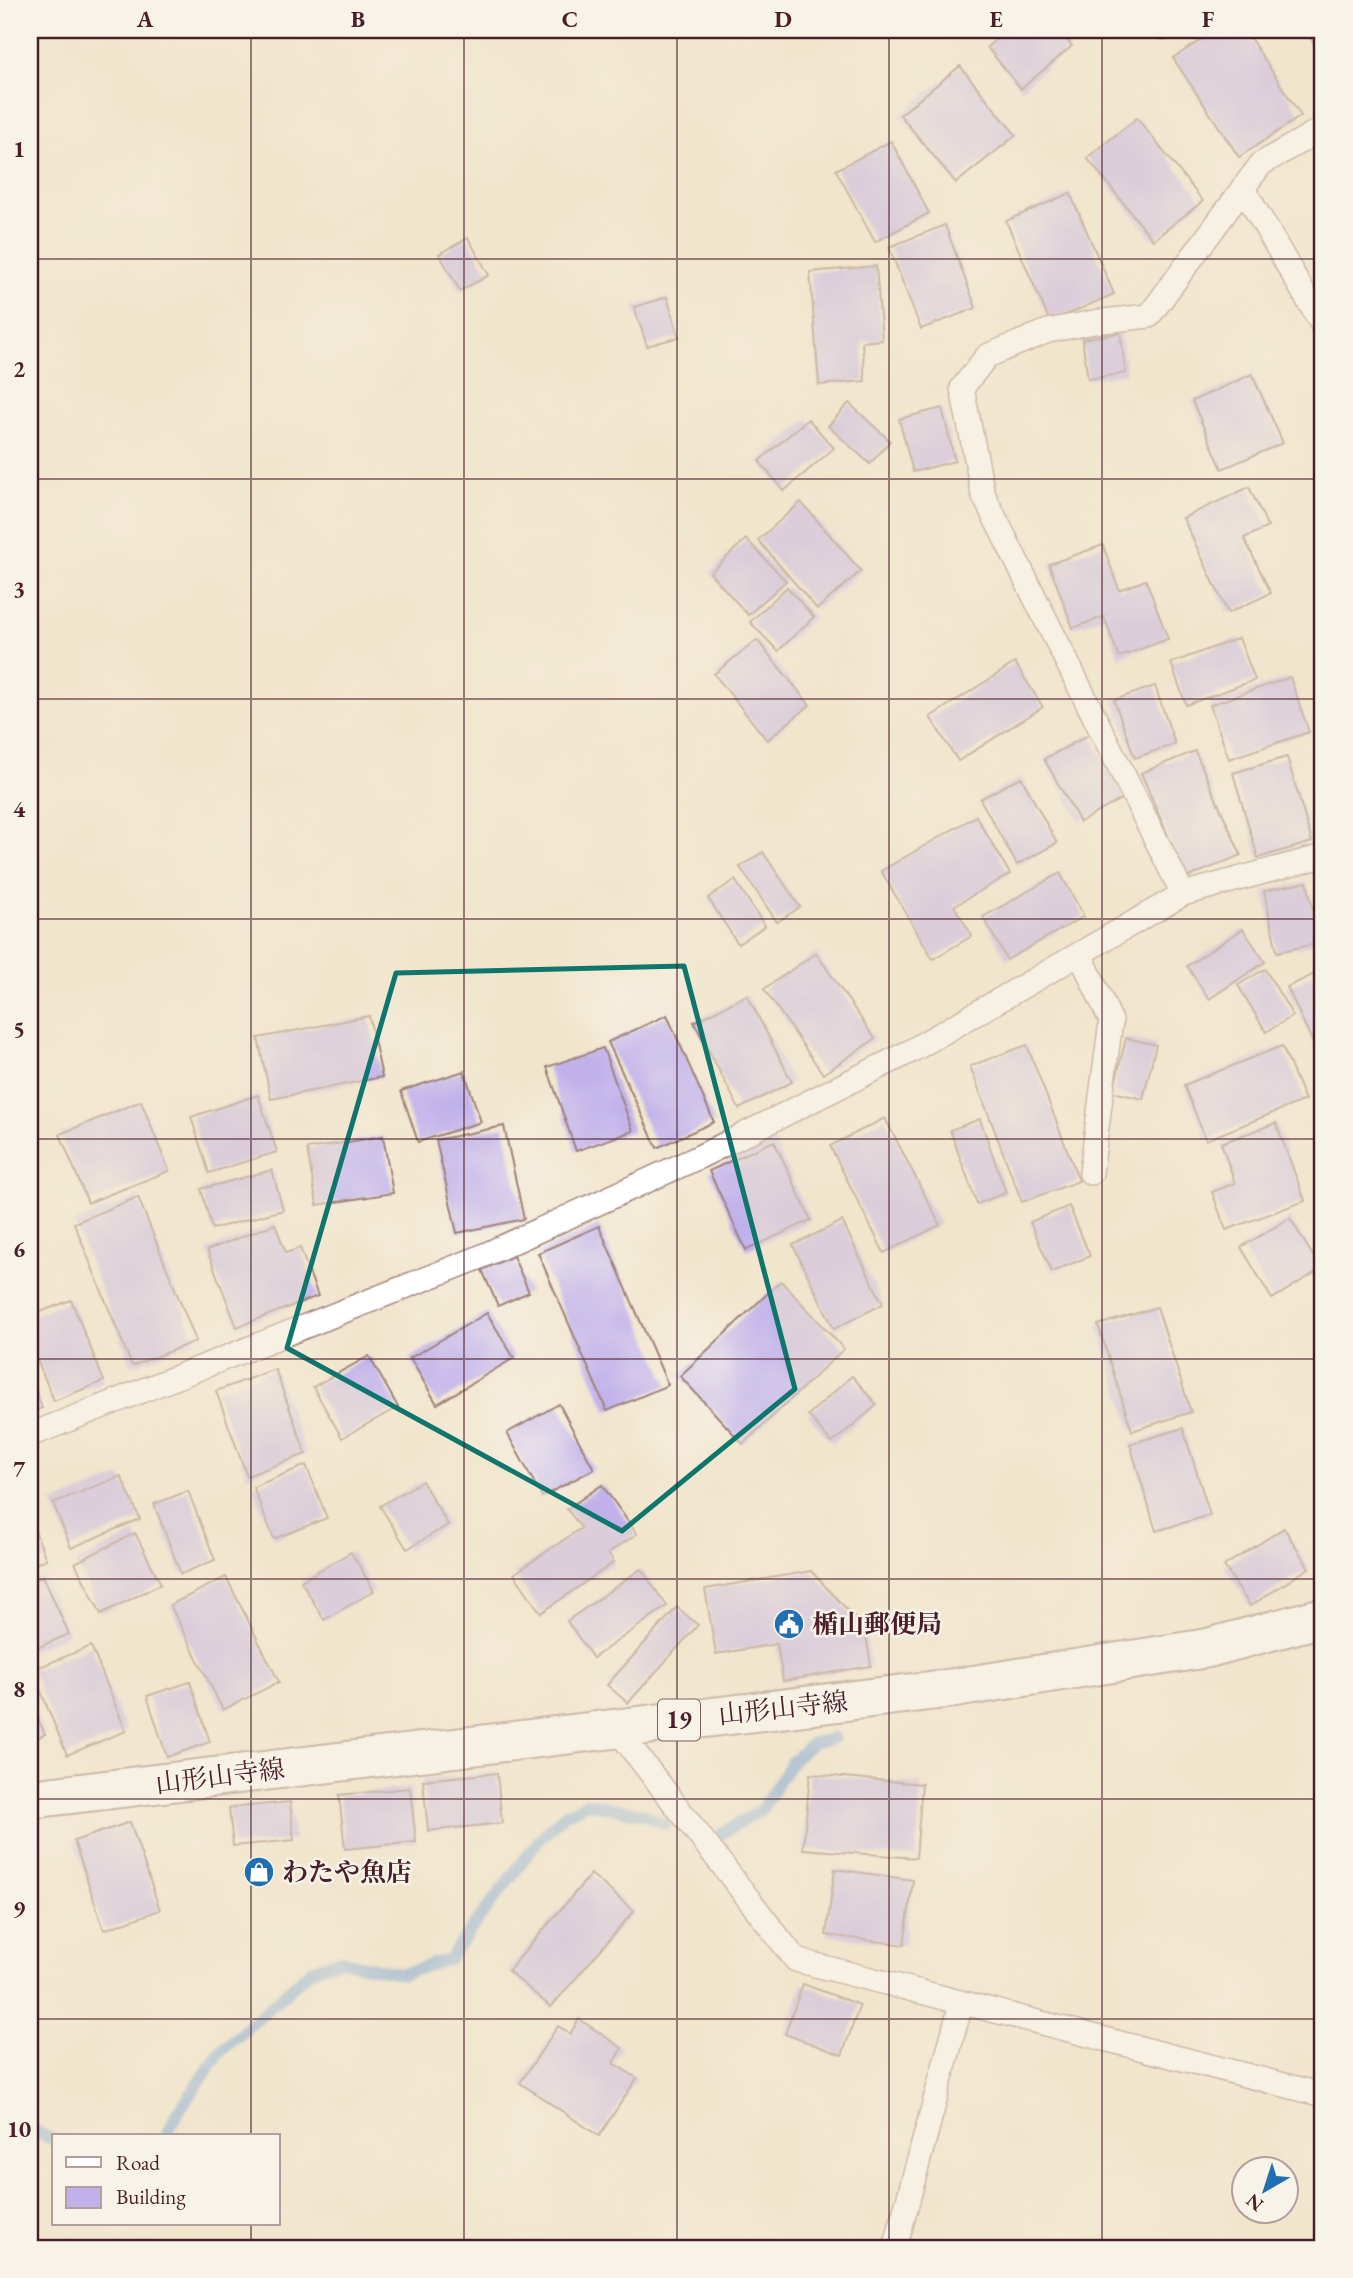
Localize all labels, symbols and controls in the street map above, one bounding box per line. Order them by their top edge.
text: A [136,4,154,34]
text: B [351,4,365,34]
text: C [562,4,578,34]
text: D [774,4,792,34]
text: E [989,4,1003,34]
text: F [1202,4,1215,34]
text: 1 [13,134,25,164]
text: 2 [13,354,25,384]
text: 3 [13,574,25,604]
text: 4 [13,794,26,824]
text: 5 [13,1014,25,1044]
text: 6 [13,1234,25,1264]
text: 7 [13,1454,26,1484]
public building icon: 楯山郵便局 [772,1607,806,1641]
place label: 楯山郵便局 [812,1607,942,1641]
text: 8 [13,1674,25,1704]
street label: 山形山寺線 [717,1684,849,1732]
road number: 19 [658,1700,700,1740]
street label: 山形山寺線 [153,1751,287,1801]
shop icon: わたや魚店 [242,1855,276,1889]
place label: わたや魚店 [282,1855,412,1889]
text: 9 [13,1894,25,1924]
text: 10 [7,2114,31,2144]
legend [52,2134,280,2226]
text: Road [116,2149,160,2176]
north arrow [1230,2156,1300,2226]
text: Building [116,2183,186,2210]
text: N [1240,2188,1268,2217]

